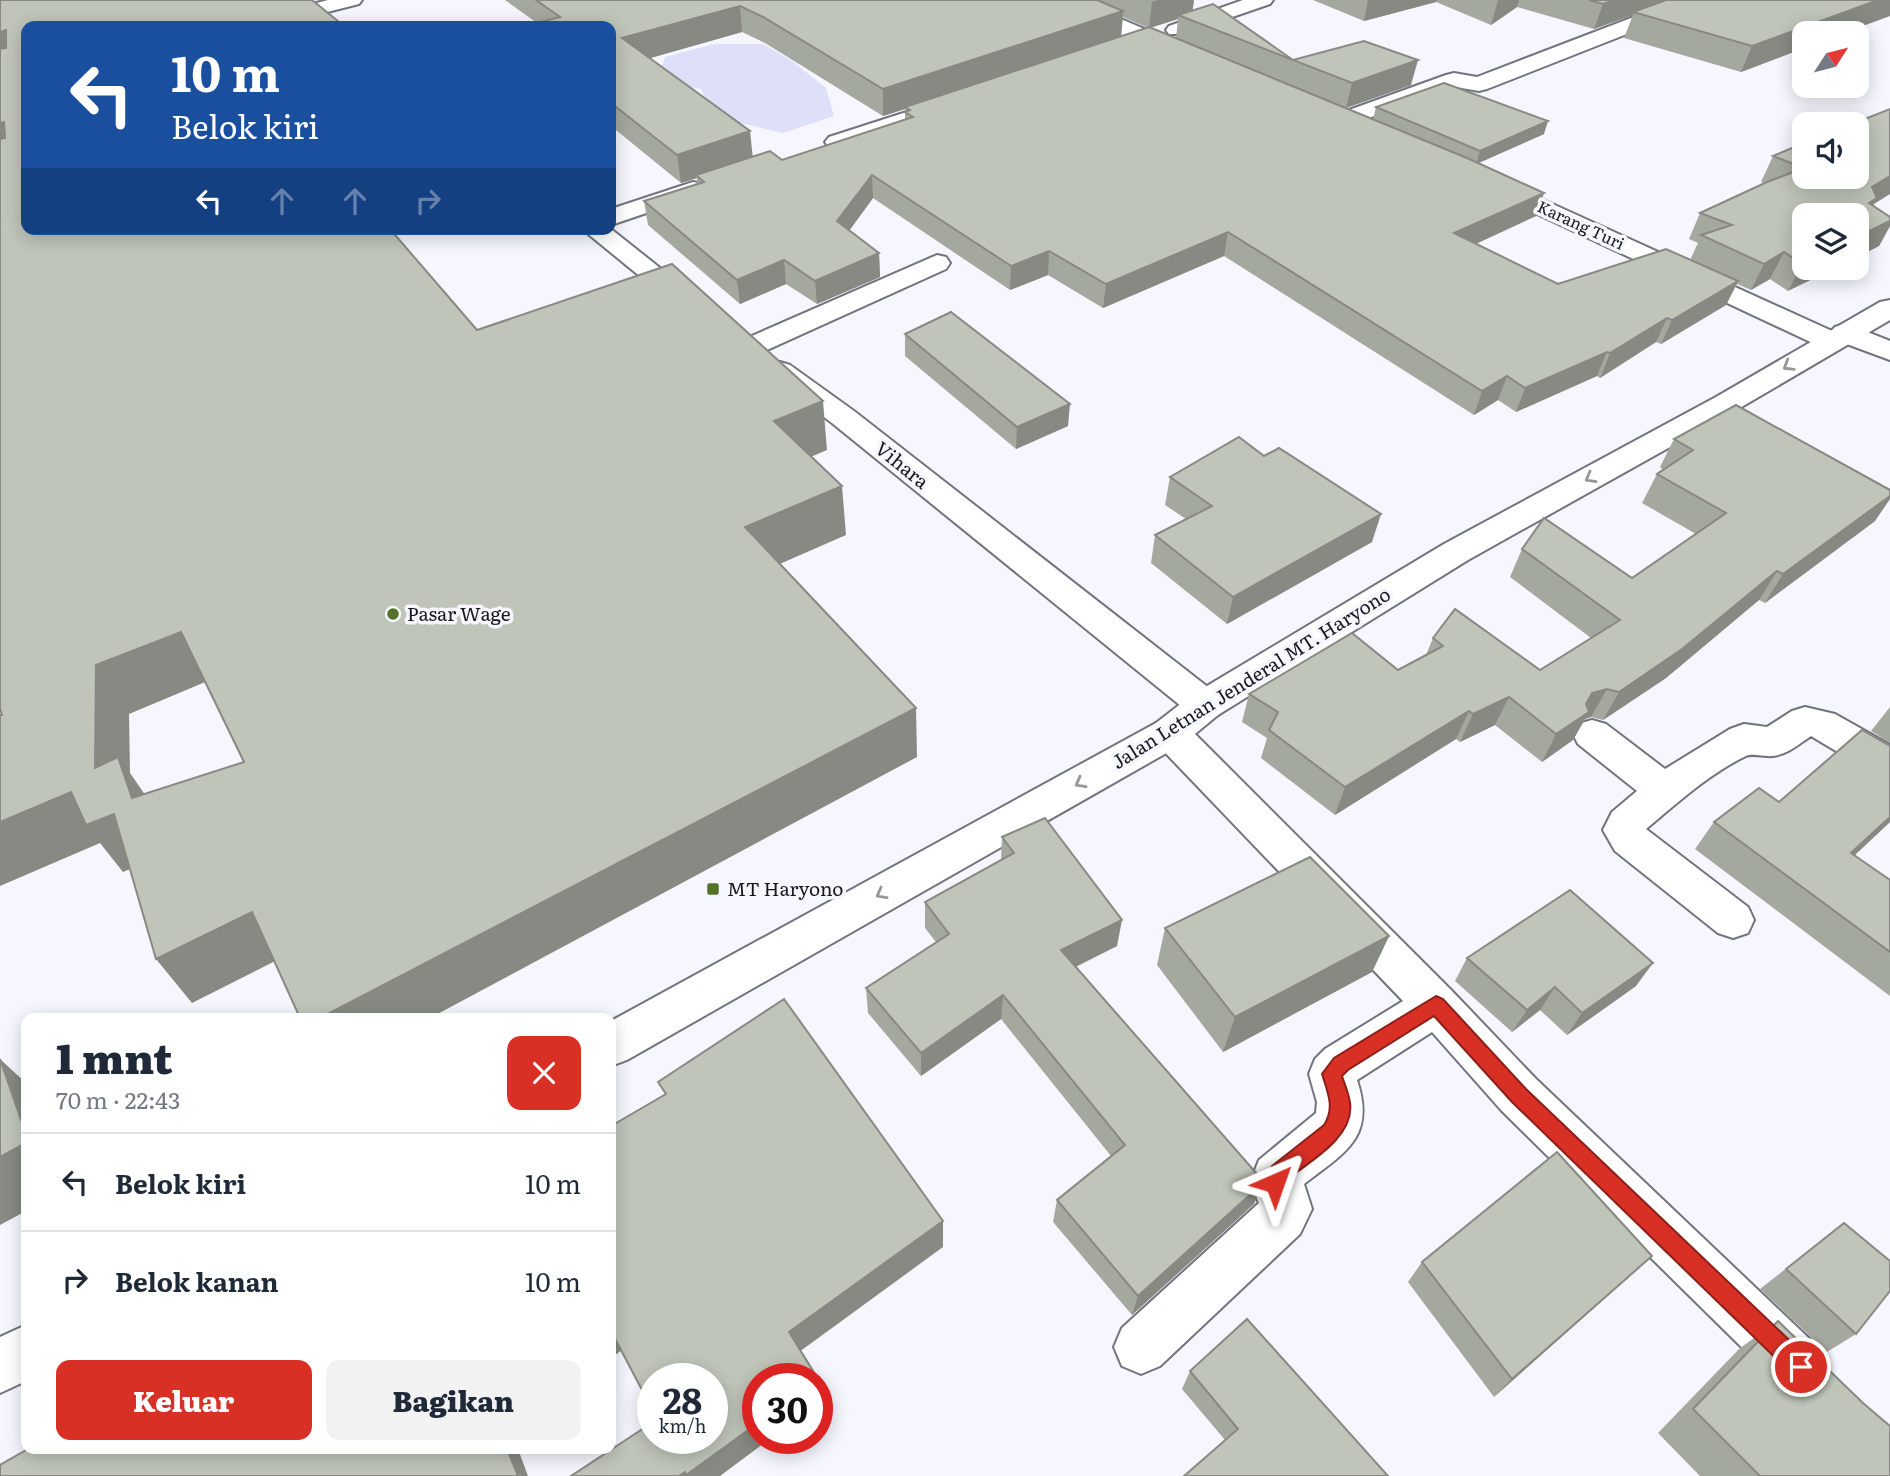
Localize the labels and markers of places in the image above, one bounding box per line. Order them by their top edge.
place label: Pasar Wage [407,599,511,627]
marker: Pasar Wage [385,606,401,622]
place label: MT Haryono [727,874,844,902]
marker: MT Haryono [705,881,721,897]
pin [1771,1337,1831,1397]

